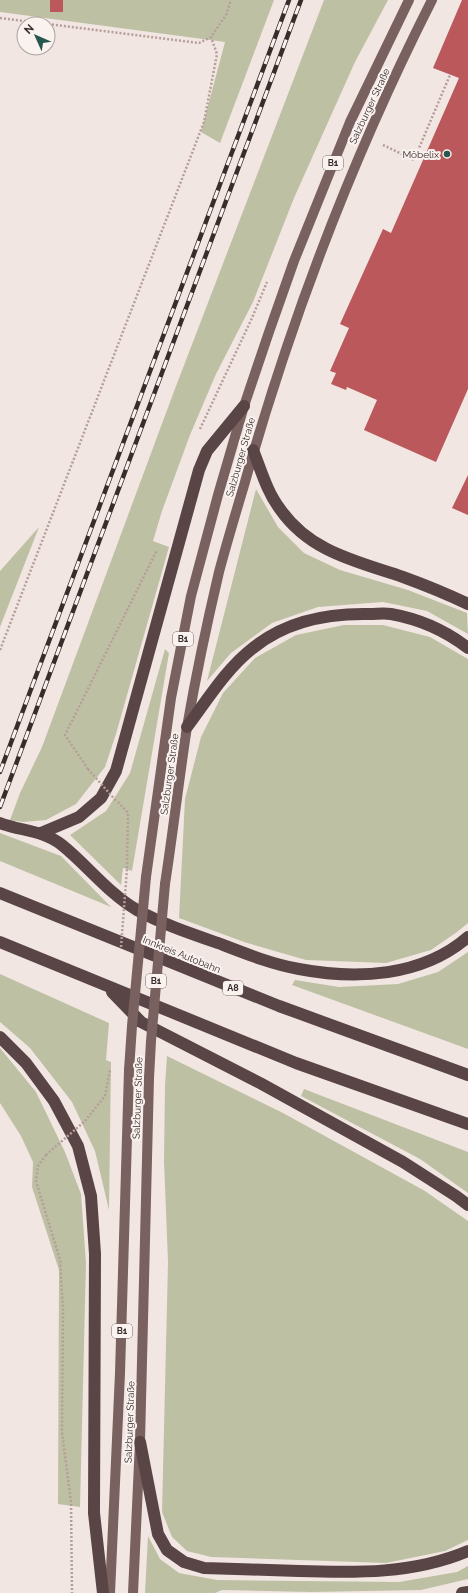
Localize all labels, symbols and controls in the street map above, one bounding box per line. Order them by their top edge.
north arrow [16,16,56,56]
text: N [22,22,37,37]
street label: Salzburger Straße [347,67,392,146]
place label: Möbelix [402,149,439,160]
marker: Möbelix [442,149,452,159]
road number: B1 [323,156,343,170]
street label: Salzburger Straße [224,416,257,498]
road number: B1 [173,632,193,646]
street label: Salzburger Straße [158,732,181,816]
street label: Innkreis Autobahn [141,934,222,975]
road number: B1 [146,974,166,988]
road number: A8 [223,981,243,995]
street label: Salzburger Straße [131,1057,144,1139]
road number: B1 [112,1324,132,1338]
street label: Salzburger Straße [123,1381,136,1463]

